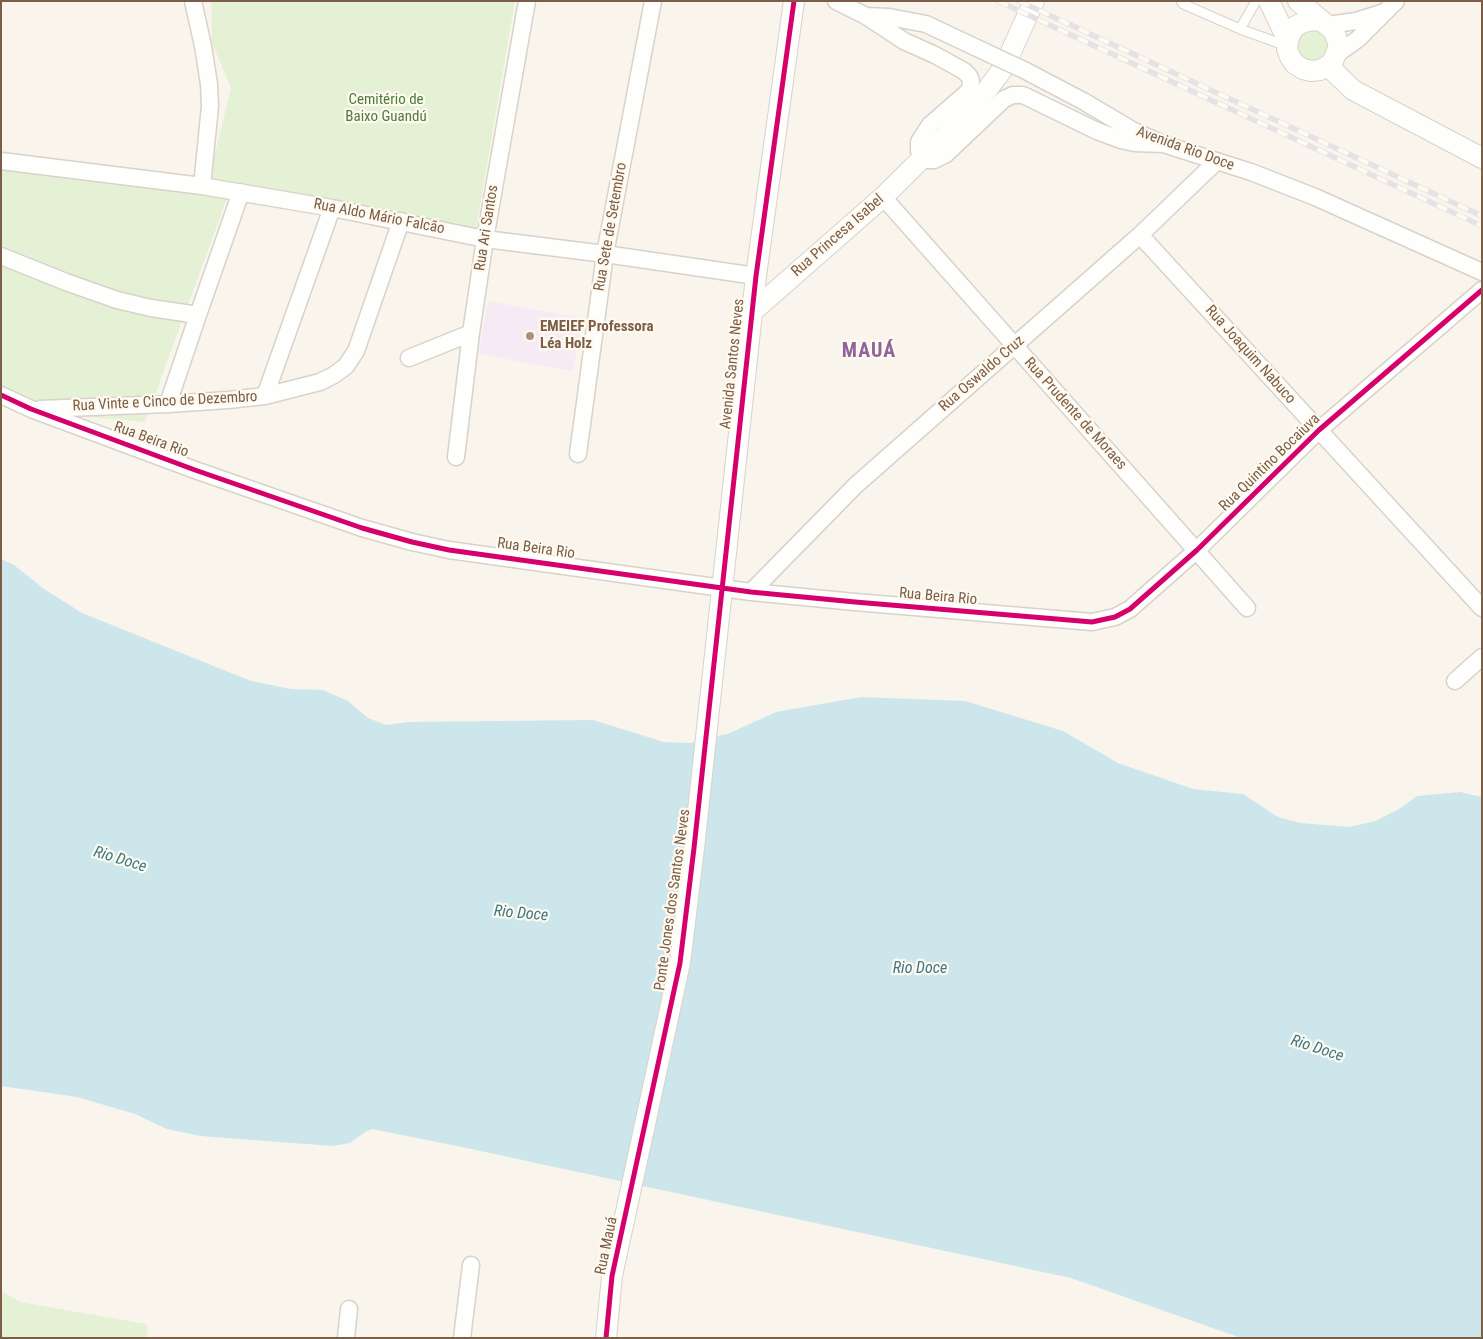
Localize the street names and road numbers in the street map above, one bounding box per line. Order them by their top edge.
street label: Avenida Rio Doce [1134,123,1236,175]
street label: Rua Sete de Setembro [591,161,631,293]
street label: Rua Ari Santos [471,184,503,272]
street label: Rua Princesa Isabel [788,191,888,281]
street label: Rua Aldo Mário Falcão [312,195,446,239]
street label: Avenida Santos Neves [717,298,749,430]
street label: Rua Joaquim Nabuco [1201,302,1299,408]
street label: Rua Oswaldo Cruz [936,332,1028,416]
street label: Rua Prudente de Moraes [1020,354,1130,474]
street label: Rua Vinte e Cinco de Dezembro [72,388,258,416]
street label: Rua Quintino Bocaiuva [1216,410,1324,516]
street label: Rua Beira Rio [111,418,191,462]
street label: Rua Beira Rio [496,535,576,563]
street label: Rua Beira Rio [898,585,978,609]
street label: Ponte Jones dos Santos Neves [651,808,695,992]
street label: Rua Mauá [592,1215,622,1277]

